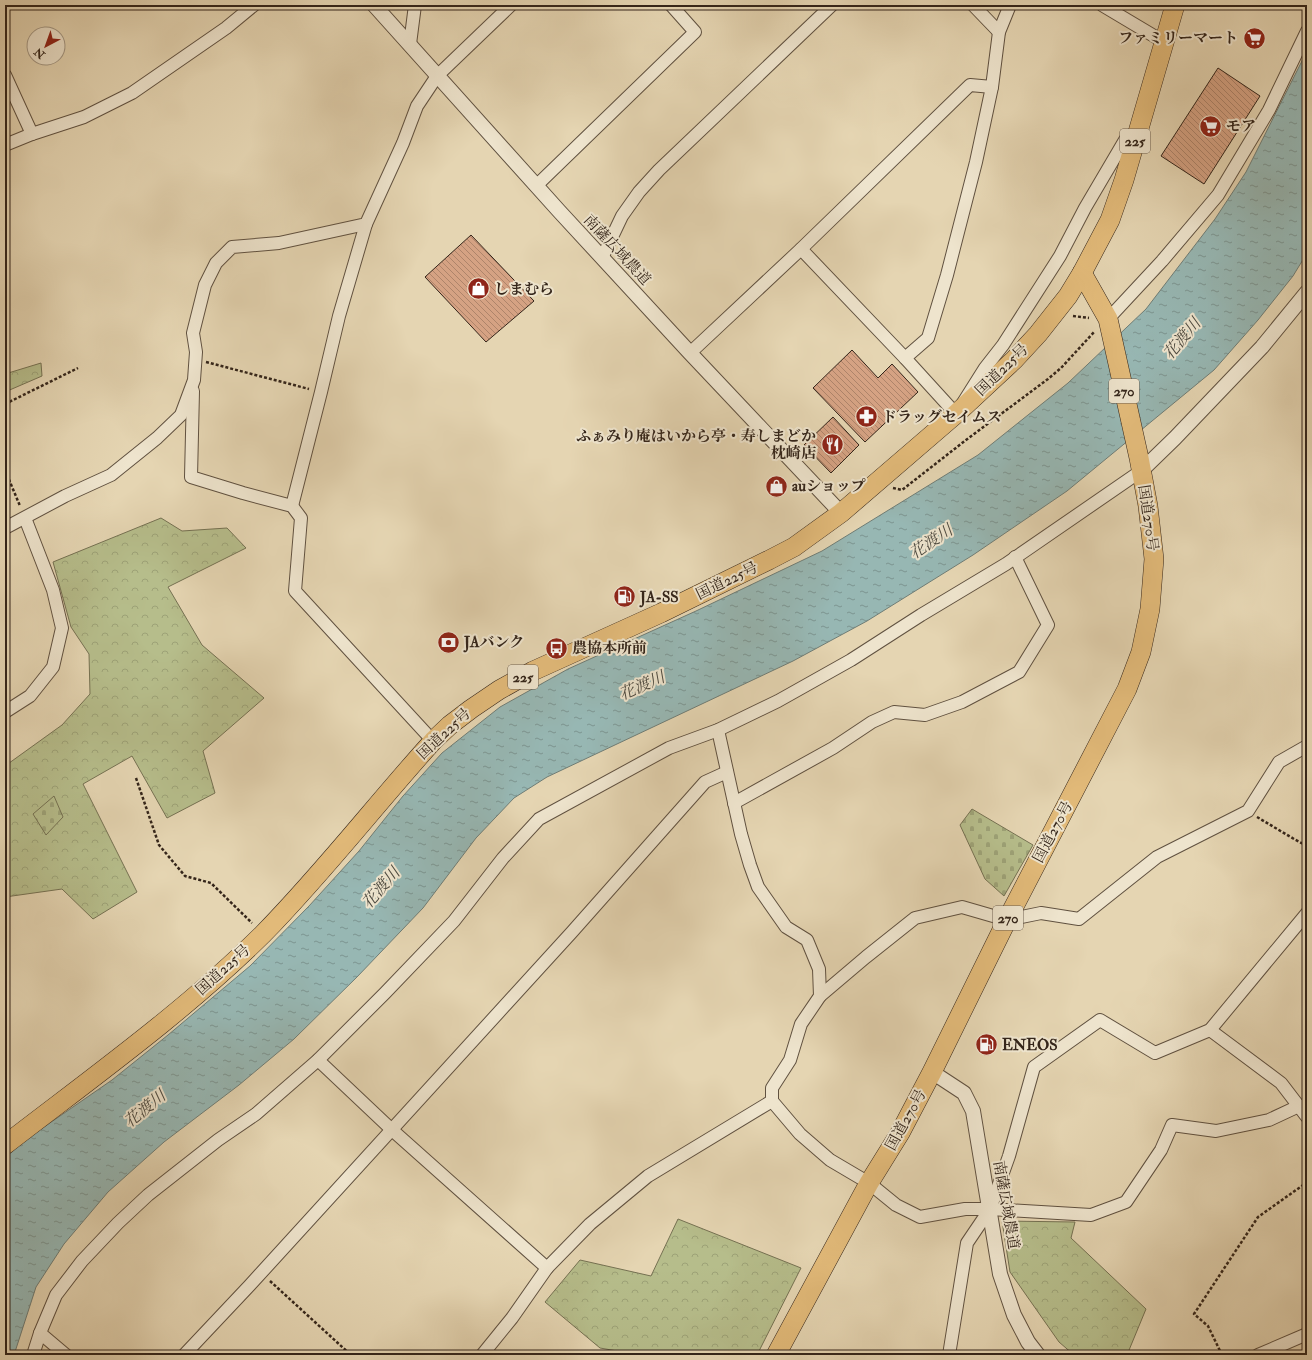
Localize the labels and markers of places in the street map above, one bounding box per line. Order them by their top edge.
supermarket icon: ファミリーマート [1241,25,1267,51]
place label: ファミリーマート [1118,29,1238,48]
supermarket icon: モア [1198,113,1224,139]
place label: モア [1226,117,1256,136]
shop icon: しまむら [466,276,492,302]
place label: しまむら [494,280,554,299]
pharmacy icon: ドラッグセイムス [853,404,879,430]
place label: ドラッグセイムス [882,408,1001,427]
place label: ふぁみり庵はいから亭・寿しまどか 枕崎店 [576,427,816,463]
restaurant icon: ふぁみり庵はいから亭・寿しまどか 枕崎店 [819,432,845,458]
shop icon: auショップ [764,473,790,499]
place label: auショップ [792,477,866,496]
fuel station icon: JA-SS [612,584,638,610]
place label: JA-SS [639,588,679,608]
bank icon: JAバンク [436,629,462,655]
place label: JAバンク [463,633,524,653]
bus stop icon: 農協本所前 [543,635,569,661]
place label: 農協本所前 [572,639,647,658]
fuel station icon: ENEOS [974,1032,1000,1058]
place label: ENEOS [1002,1036,1058,1055]

